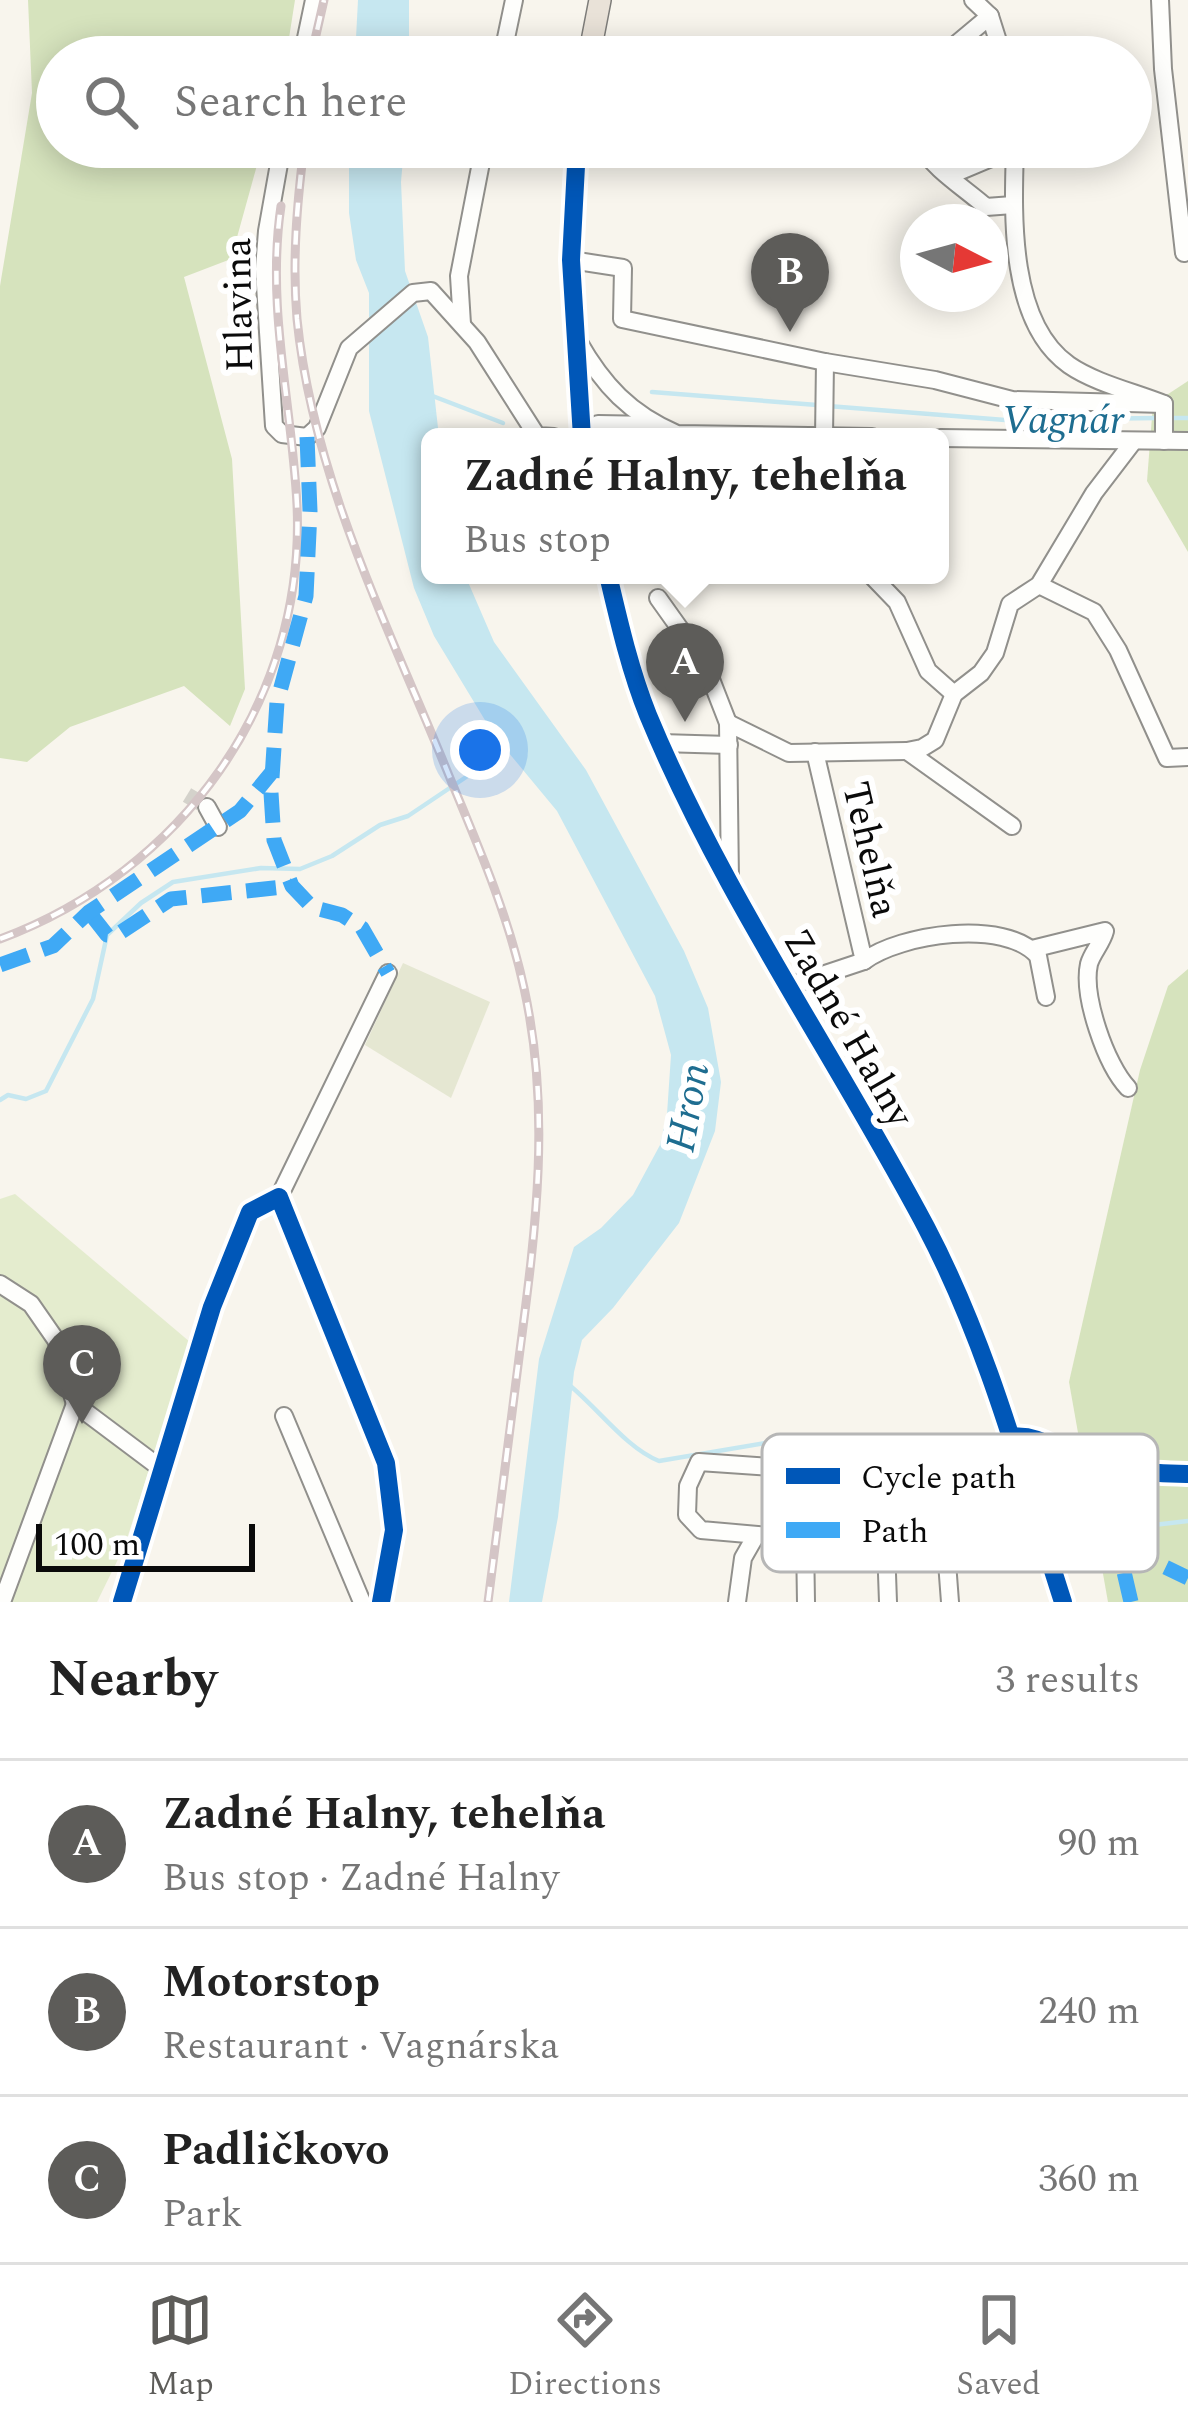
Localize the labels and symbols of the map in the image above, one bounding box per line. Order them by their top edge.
north arrow [900,204,1008,312]
pin: B [751,233,829,332]
street label: Hlavina [209,237,270,373]
water label: Vagnár [1001,389,1125,452]
pin: A [646,623,724,722]
your location [450,720,510,780]
street label: Tehelňa [825,776,914,923]
street label: Zadné Halny [767,918,929,1140]
water label: Hron [650,1058,727,1157]
pin: C [43,1325,121,1424]
legend [762,1434,1158,1572]
text: Cycle path [861,1453,1016,1503]
text: Path [861,1507,928,1557]
scale bar [36,1518,255,1571]

